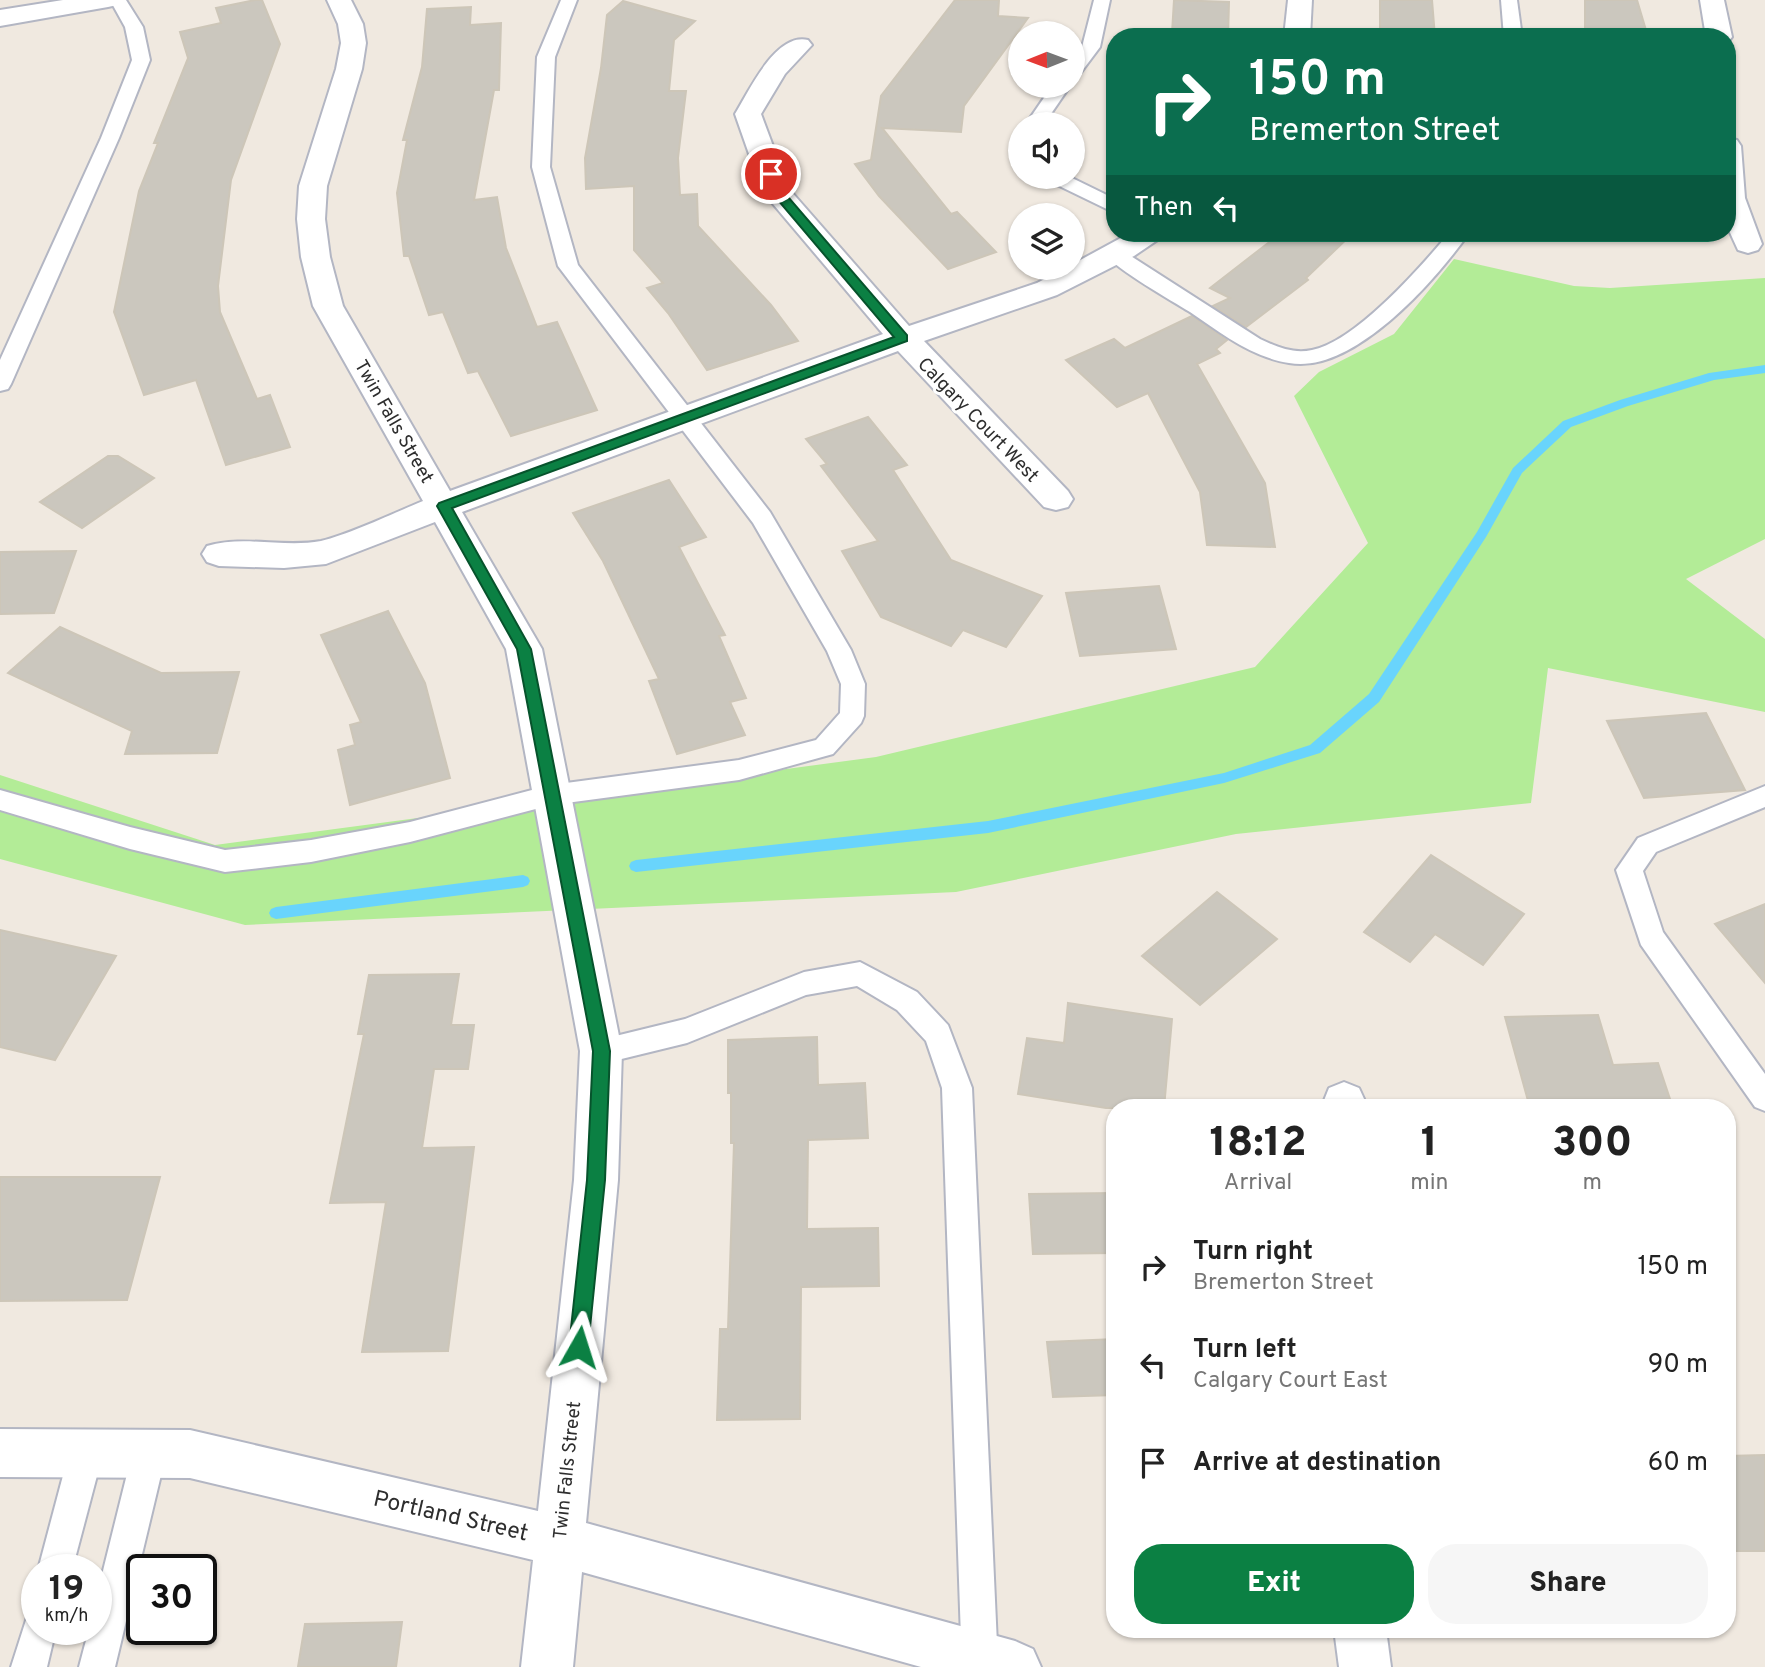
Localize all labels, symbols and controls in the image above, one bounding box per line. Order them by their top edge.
north arrow [1008,21,1085,98]
map controls [1008,21,1085,280]
text: 150 m [1249,51,1386,113]
icon: right [1134,56,1225,147]
button: sound [1008,112,1085,189]
text: Bremerton Street [1249,112,1500,152]
pin [741,144,801,204]
icon: arrive [752,155,790,193]
icon: left [1207,189,1245,227]
text: Then [1134,192,1193,225]
button: layers [1008,203,1085,280]
street label: Calgary Court West [912,353,1043,488]
street label: Twin Falls Street [348,356,438,488]
text: 18:12 [1210,1118,1307,1171]
text: 1 [1421,1118,1438,1171]
text: 300 [1552,1118,1632,1171]
text: Arrival [1224,1169,1292,1198]
text: min [1410,1169,1448,1198]
text: m [1582,1169,1602,1198]
text: Turn right [1193,1236,1313,1269]
icon: right [1134,1248,1172,1286]
text: 150 m [1637,1251,1708,1284]
text: Bremerton Street [1193,1269,1374,1298]
position arrow [542,1310,616,1384]
text: Turn left [1193,1334,1297,1367]
icon: left [1134,1346,1172,1384]
text: 90 m [1648,1349,1708,1382]
text: Calgary Court East [1193,1367,1388,1396]
street label: Twin Falls Street [549,1400,587,1540]
icon: arrive [1134,1444,1172,1482]
text: Arrive at destination [1193,1447,1441,1480]
text: 60 m [1648,1447,1708,1480]
street label: Portland Street [370,1486,531,1549]
button: Exit [1134,1544,1414,1624]
button: Share [1428,1544,1708,1624]
speed limit sign: 30 [126,1554,217,1645]
text: 19 [49,1568,84,1612]
text: km/h [45,1605,88,1628]

